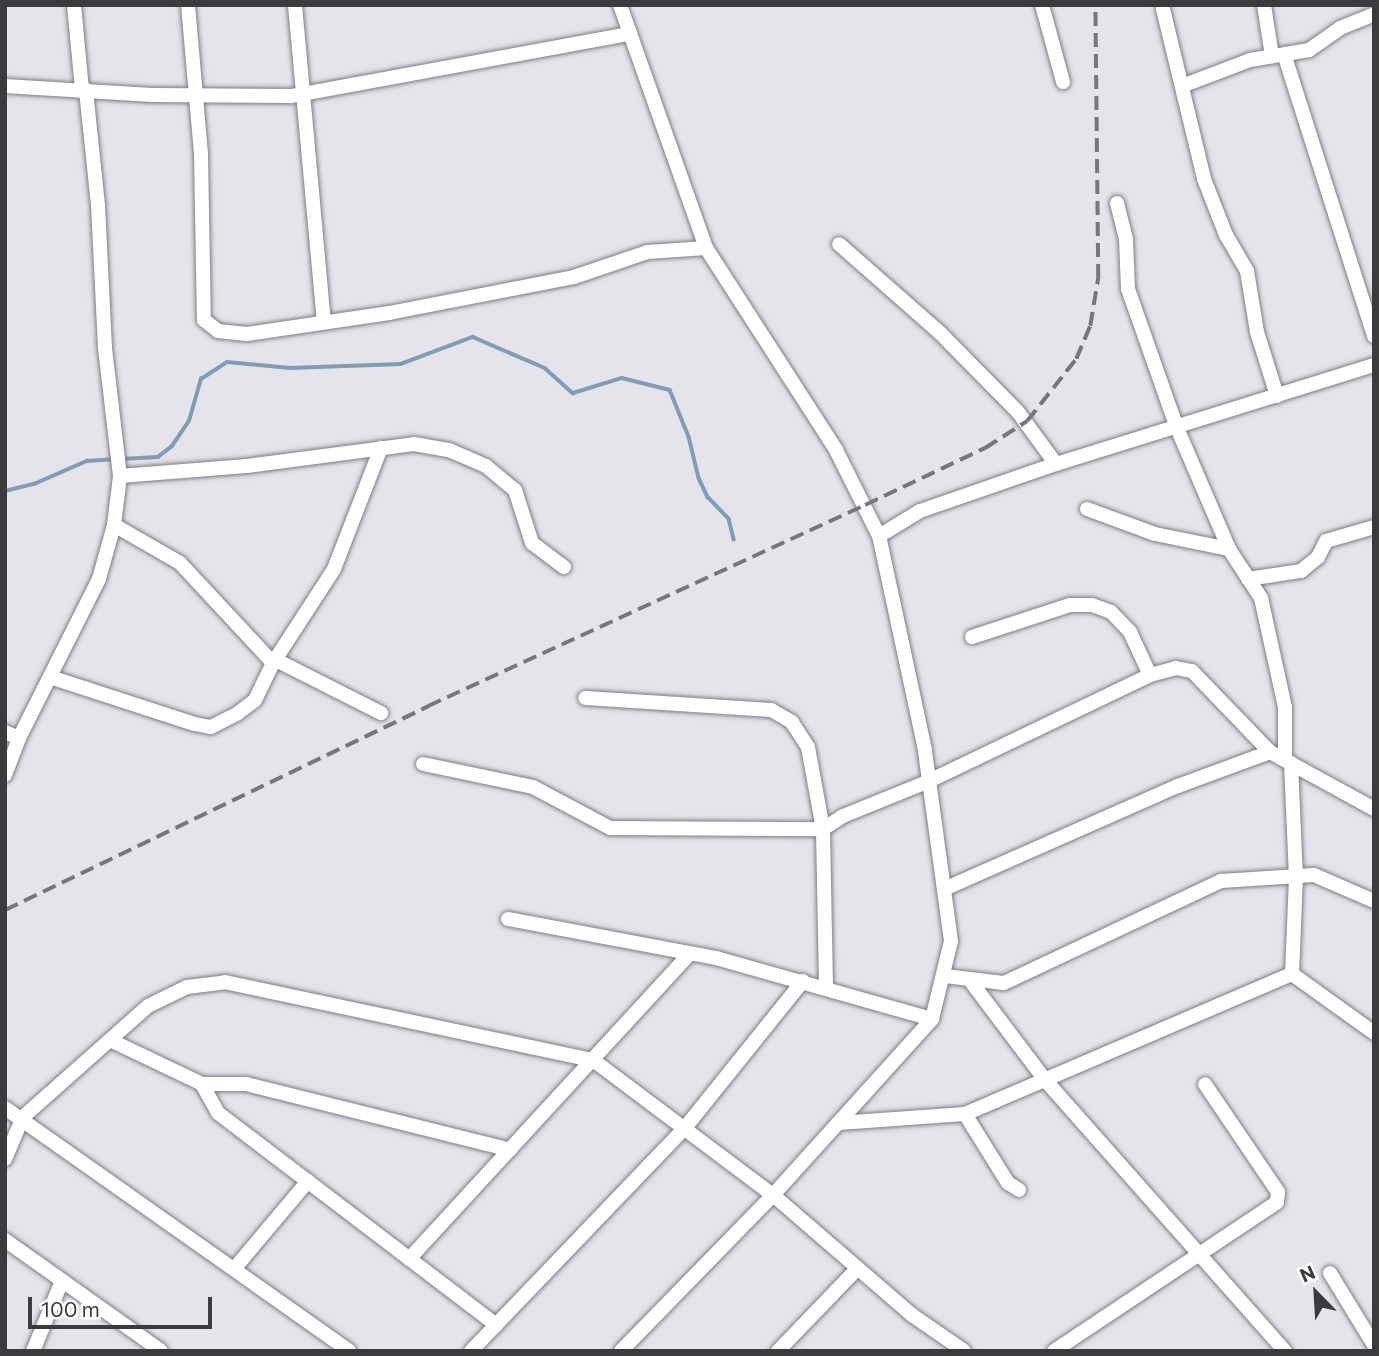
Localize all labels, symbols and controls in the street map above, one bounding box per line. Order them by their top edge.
north arrow [1281,1258,1351,1328]
text: N [1296,1260,1318,1287]
scale bar [32,1282,215,1326]
text: 100 m [41,1296,100,1321]

